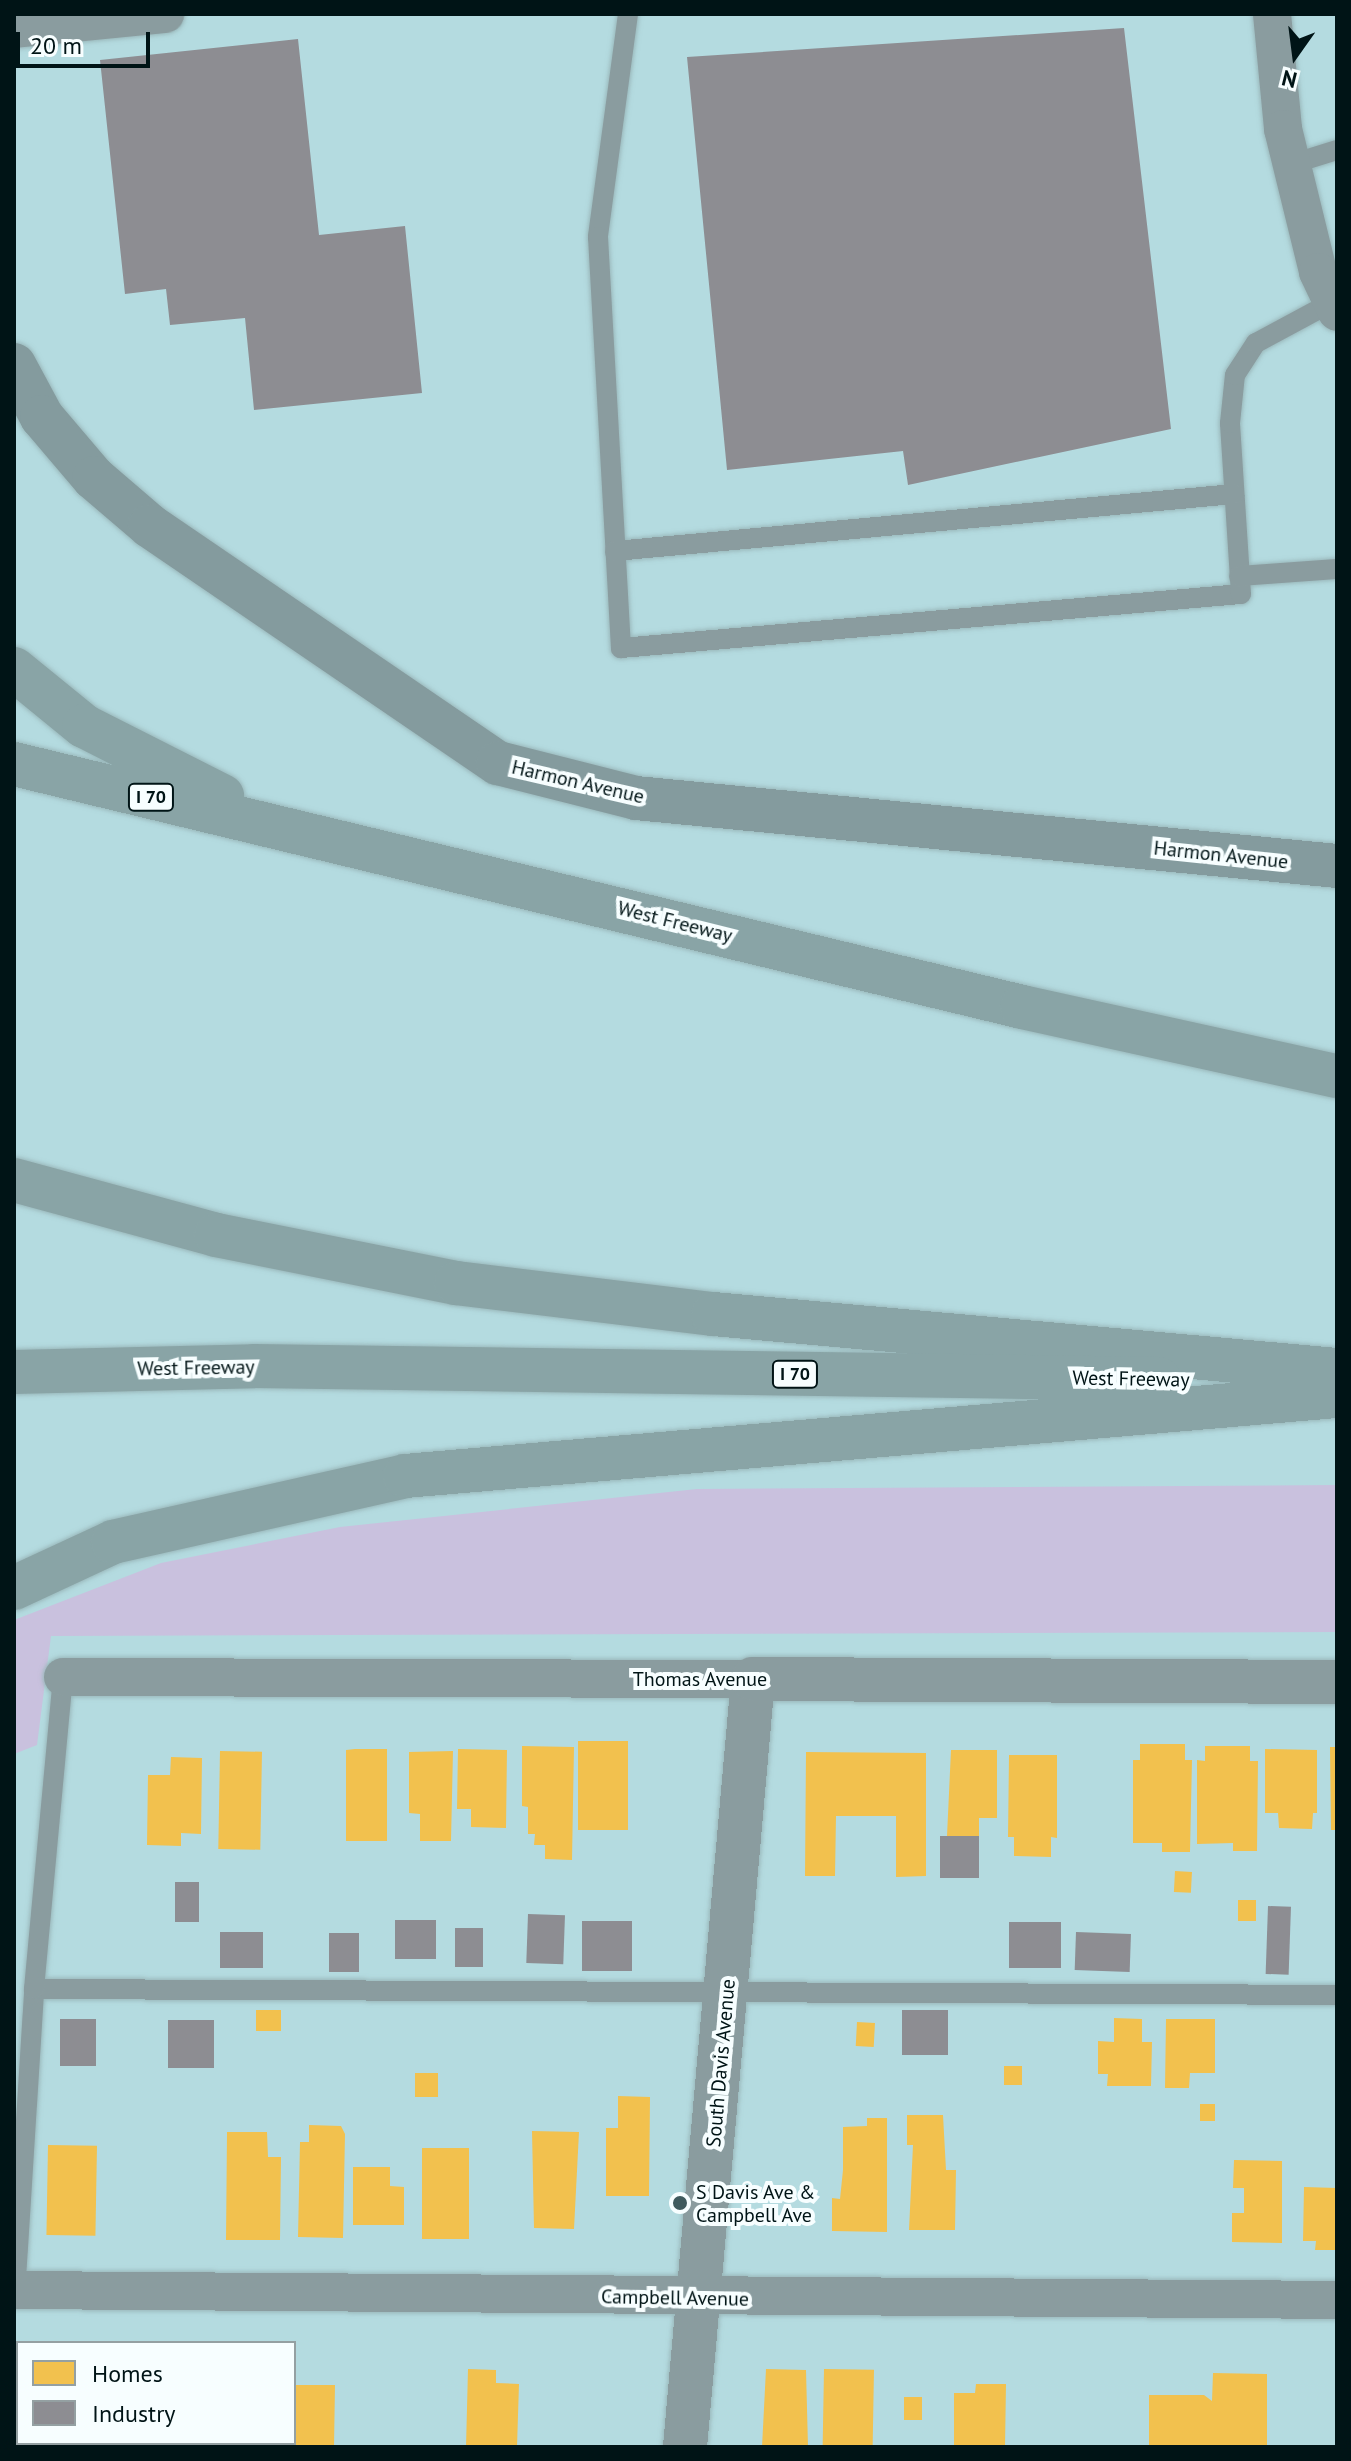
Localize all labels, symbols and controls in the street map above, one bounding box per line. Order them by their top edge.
scale bar [20,16,154,66]
north arrow [1255,16,1335,96]
text: 20 m [30,30,82,61]
text: N [1279,64,1300,95]
street label: Harmon Avenue [509,755,647,809]
road number: I 70 [127,783,175,811]
street label: Harmon Avenue [1152,836,1290,874]
street label: West Freeway [615,896,735,948]
street label: West Freeway [137,1355,255,1381]
road number: I 70 [771,1360,819,1388]
street label: West Freeway [1072,1366,1190,1392]
street label: Thomas Avenue [632,1667,768,1691]
street label: South Davis Avenue [702,1978,740,2148]
place label: S Davis Ave & Campbell Ave [696,2180,816,2227]
marker: S Davis Ave & Campbell Ave [671,2194,689,2212]
street label: Campbell Avenue [601,2285,749,2311]
legend [16,2341,296,2445]
text: Homes [92,2358,163,2389]
text: Industry [92,2398,176,2429]

